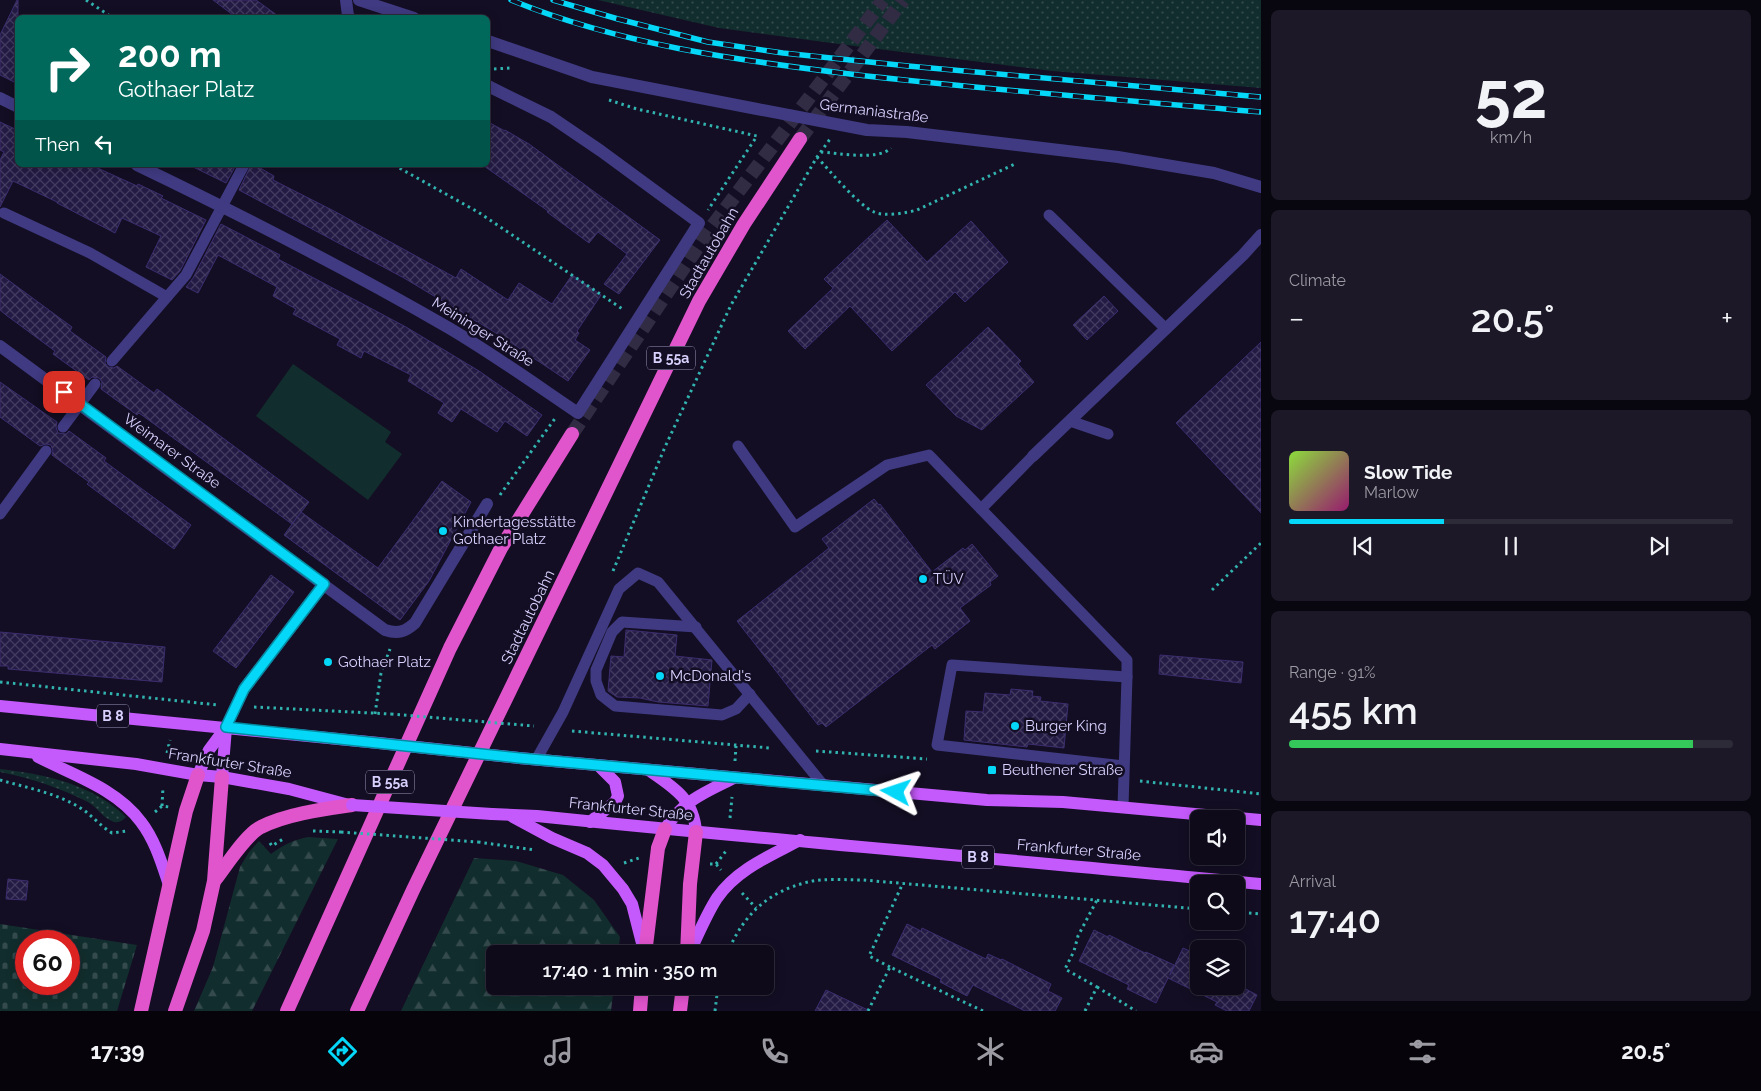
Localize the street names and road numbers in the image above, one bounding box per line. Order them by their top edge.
street label: Germaniastraße [818,95,930,127]
street label: Stadtautobahn [676,204,742,302]
street label: Meininger Straße [429,293,538,371]
road number: B 55a [647,346,695,369]
street label: Weimarer Straße [120,410,224,492]
street label: Stadtautobahn [497,567,559,667]
road number: B 8 [97,704,129,728]
street label: Frankfurter Straße [167,744,293,782]
road number: B 55a [366,770,414,794]
street label: Frankfurter Straße [568,794,694,824]
street label: Frankfurter Straße [1016,836,1142,864]
road number: B 8 [962,846,994,869]

